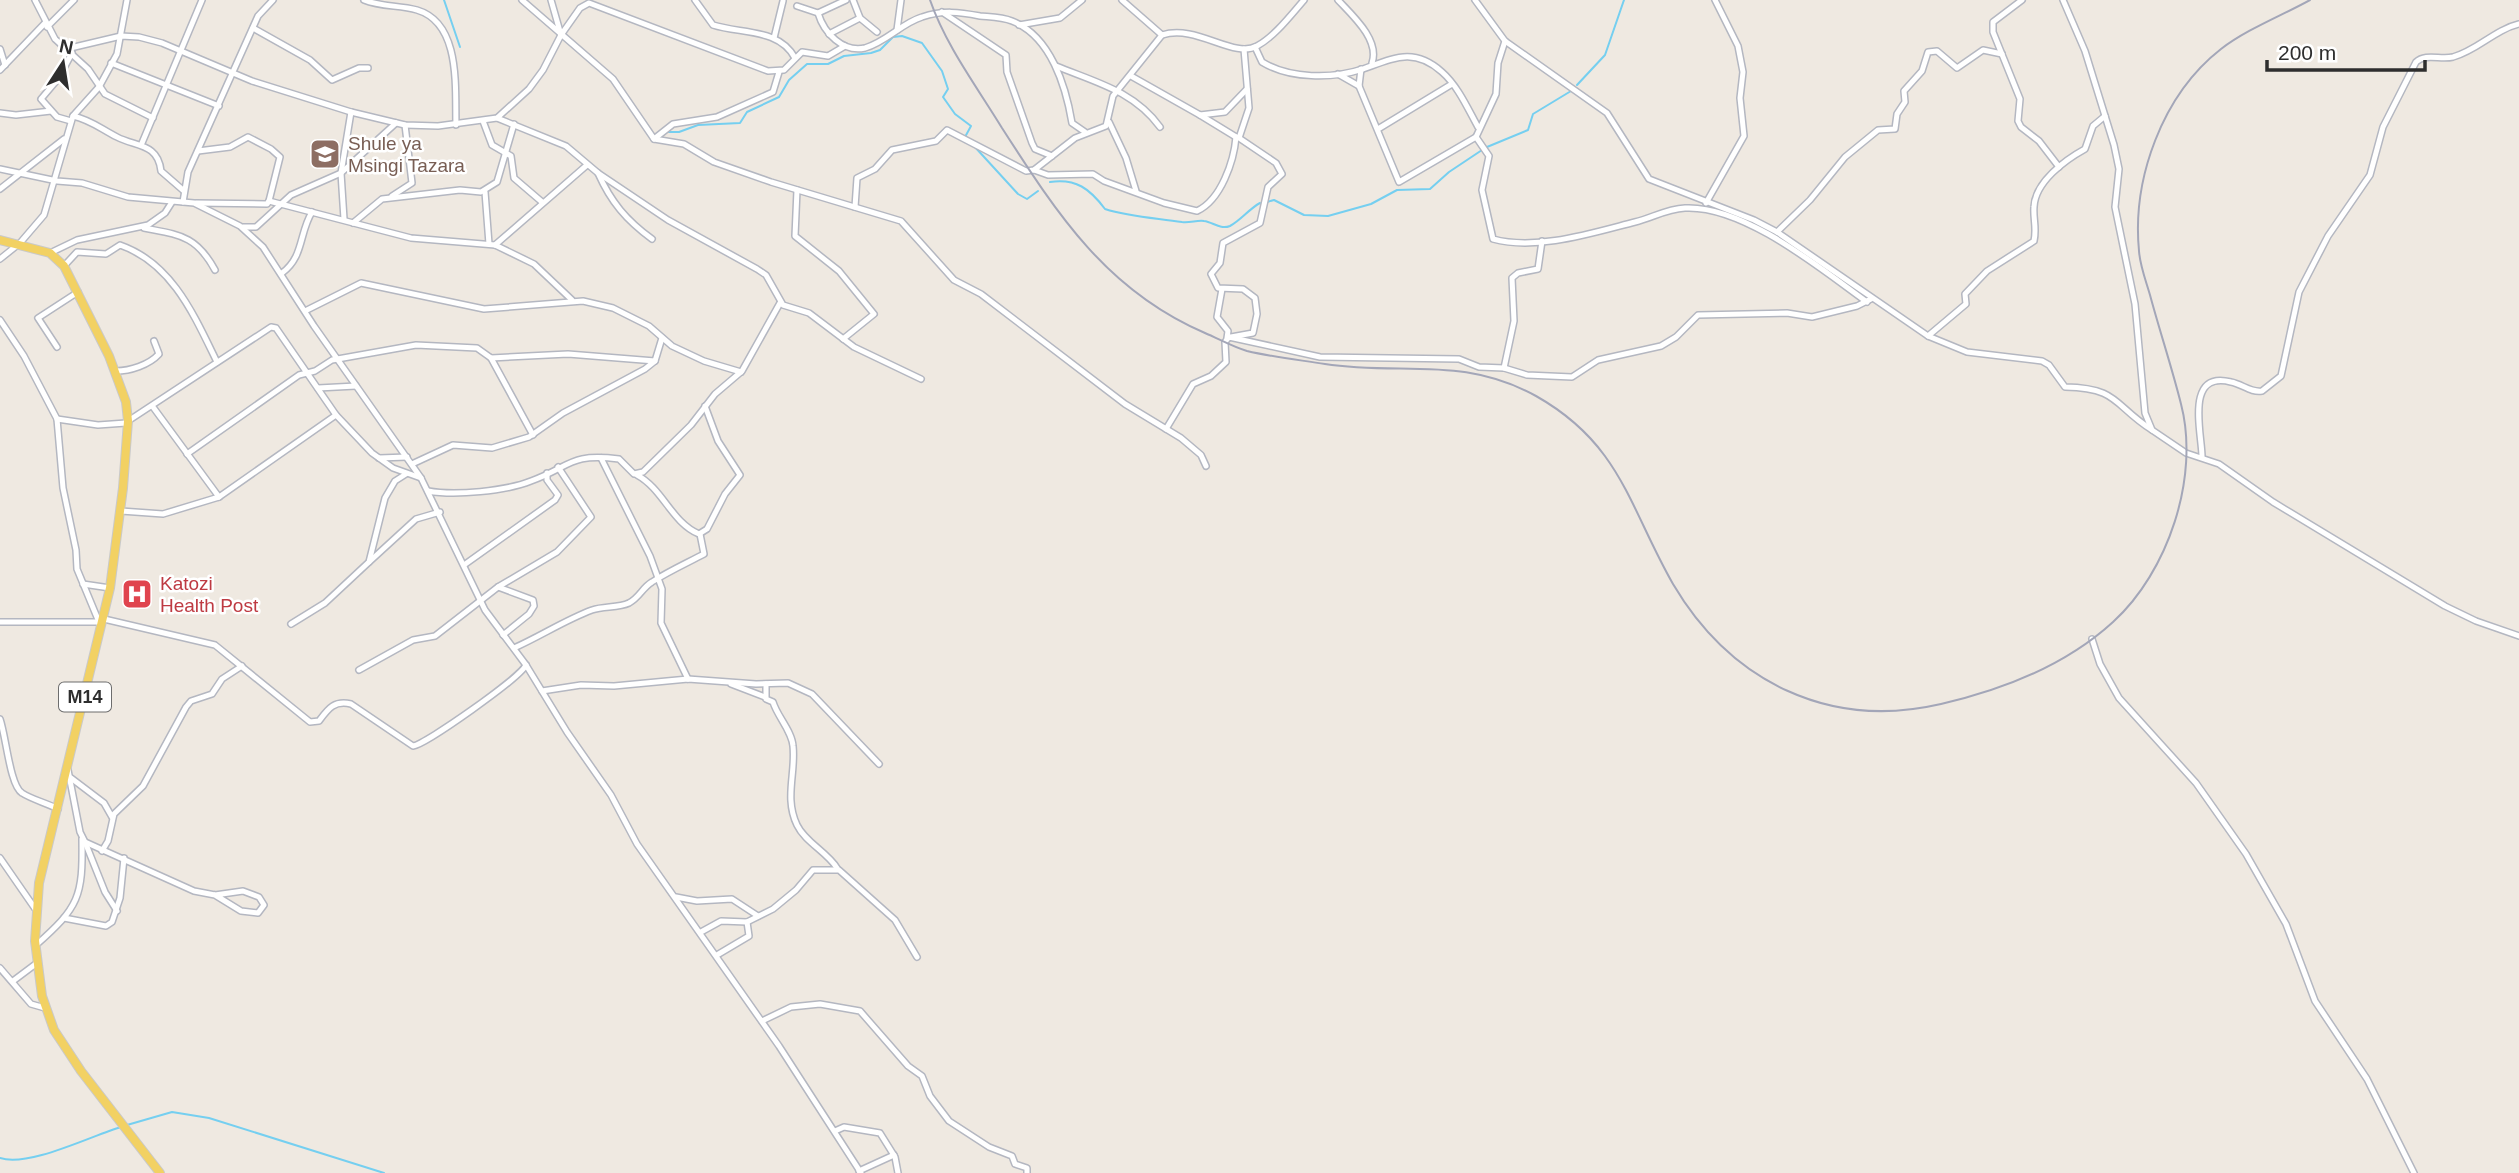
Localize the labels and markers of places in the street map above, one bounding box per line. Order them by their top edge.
place label: Shule ya Msingi Tazara [348,133,465,176]
school or university icon: Shule ya Msingi Tazara [308,137,342,171]
place label: Katozi Health Post [160,573,259,616]
hospital icon: Katozi Health Post [120,577,154,611]

